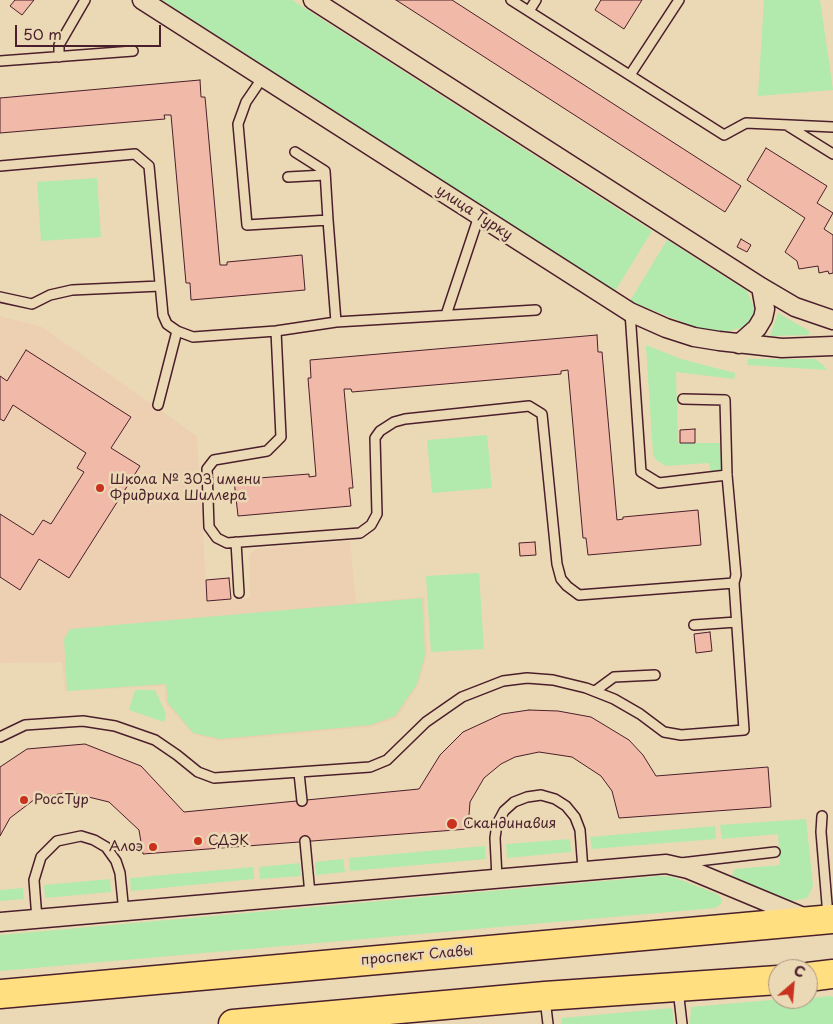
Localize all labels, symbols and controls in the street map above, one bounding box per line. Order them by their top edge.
scale bar [18,15,164,47]
text: 50 m [23,22,62,45]
street label: улица Турку [433,182,515,244]
place label: Школа № 303 имени Фридриха Шиллера [110,472,261,504]
marker: Школа № 303 имени Фридриха Шиллера [94,482,106,494]
place label: РоссТур [34,792,89,808]
marker: РоссТур [18,794,30,806]
place label: Скандинавия [463,816,556,832]
marker: Скандинавия [445,817,459,831]
place label: СДЭК [208,833,249,849]
marker: СДЭК [192,835,204,847]
place label: Алоэ [109,839,143,855]
marker: Алоэ [147,841,159,853]
street label: проспект Славы [360,943,474,969]
north arrow [768,959,818,1009]
text: С [790,959,809,983]

